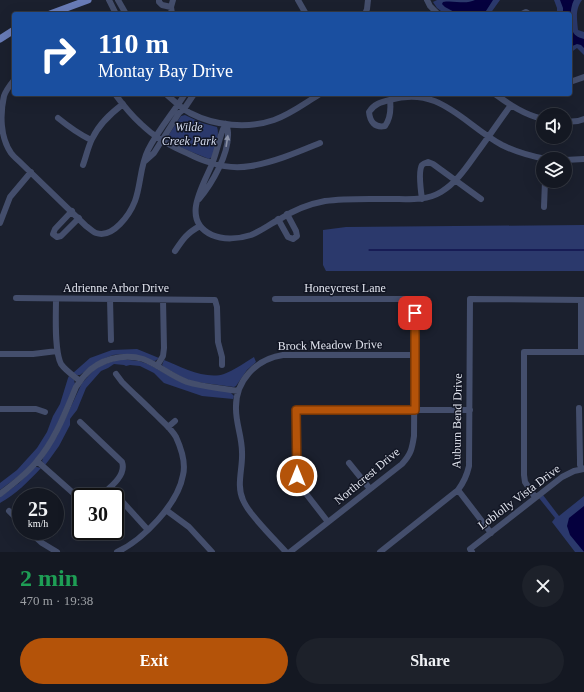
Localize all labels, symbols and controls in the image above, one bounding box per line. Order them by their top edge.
icon: right [32,28,84,80]
text: 110 m [98,28,169,59]
text: Montay Bay Drive [98,61,233,81]
map controls [536,108,572,188]
button: sound [536,108,572,144]
park label: Wilde Creek Park [162,120,217,148]
one-way arrow [224,135,230,147]
button: layers [536,152,572,188]
street label: Adrienne Arbor Drive [63,281,169,295]
street label: Honeycrest Lane [304,281,386,295]
pin [398,296,432,330]
icon: arrive [404,302,426,324]
street label: Brock Meadow Drive [278,337,382,353]
street label: Auburn Bend Drive [449,373,465,469]
street label: Northcrest Drive [331,445,403,507]
position arrow [276,455,318,497]
street label: Loblolly Vista Drive [475,462,563,532]
speed limit sign: 30 [72,488,124,540]
text: 25 [28,498,48,520]
text: km/h [28,518,48,529]
text: 2 min [20,565,78,591]
button: close [522,565,564,607]
text: 470 m · 19:38 [20,593,93,608]
button: Exit [20,638,288,684]
button: Share [296,638,564,684]

